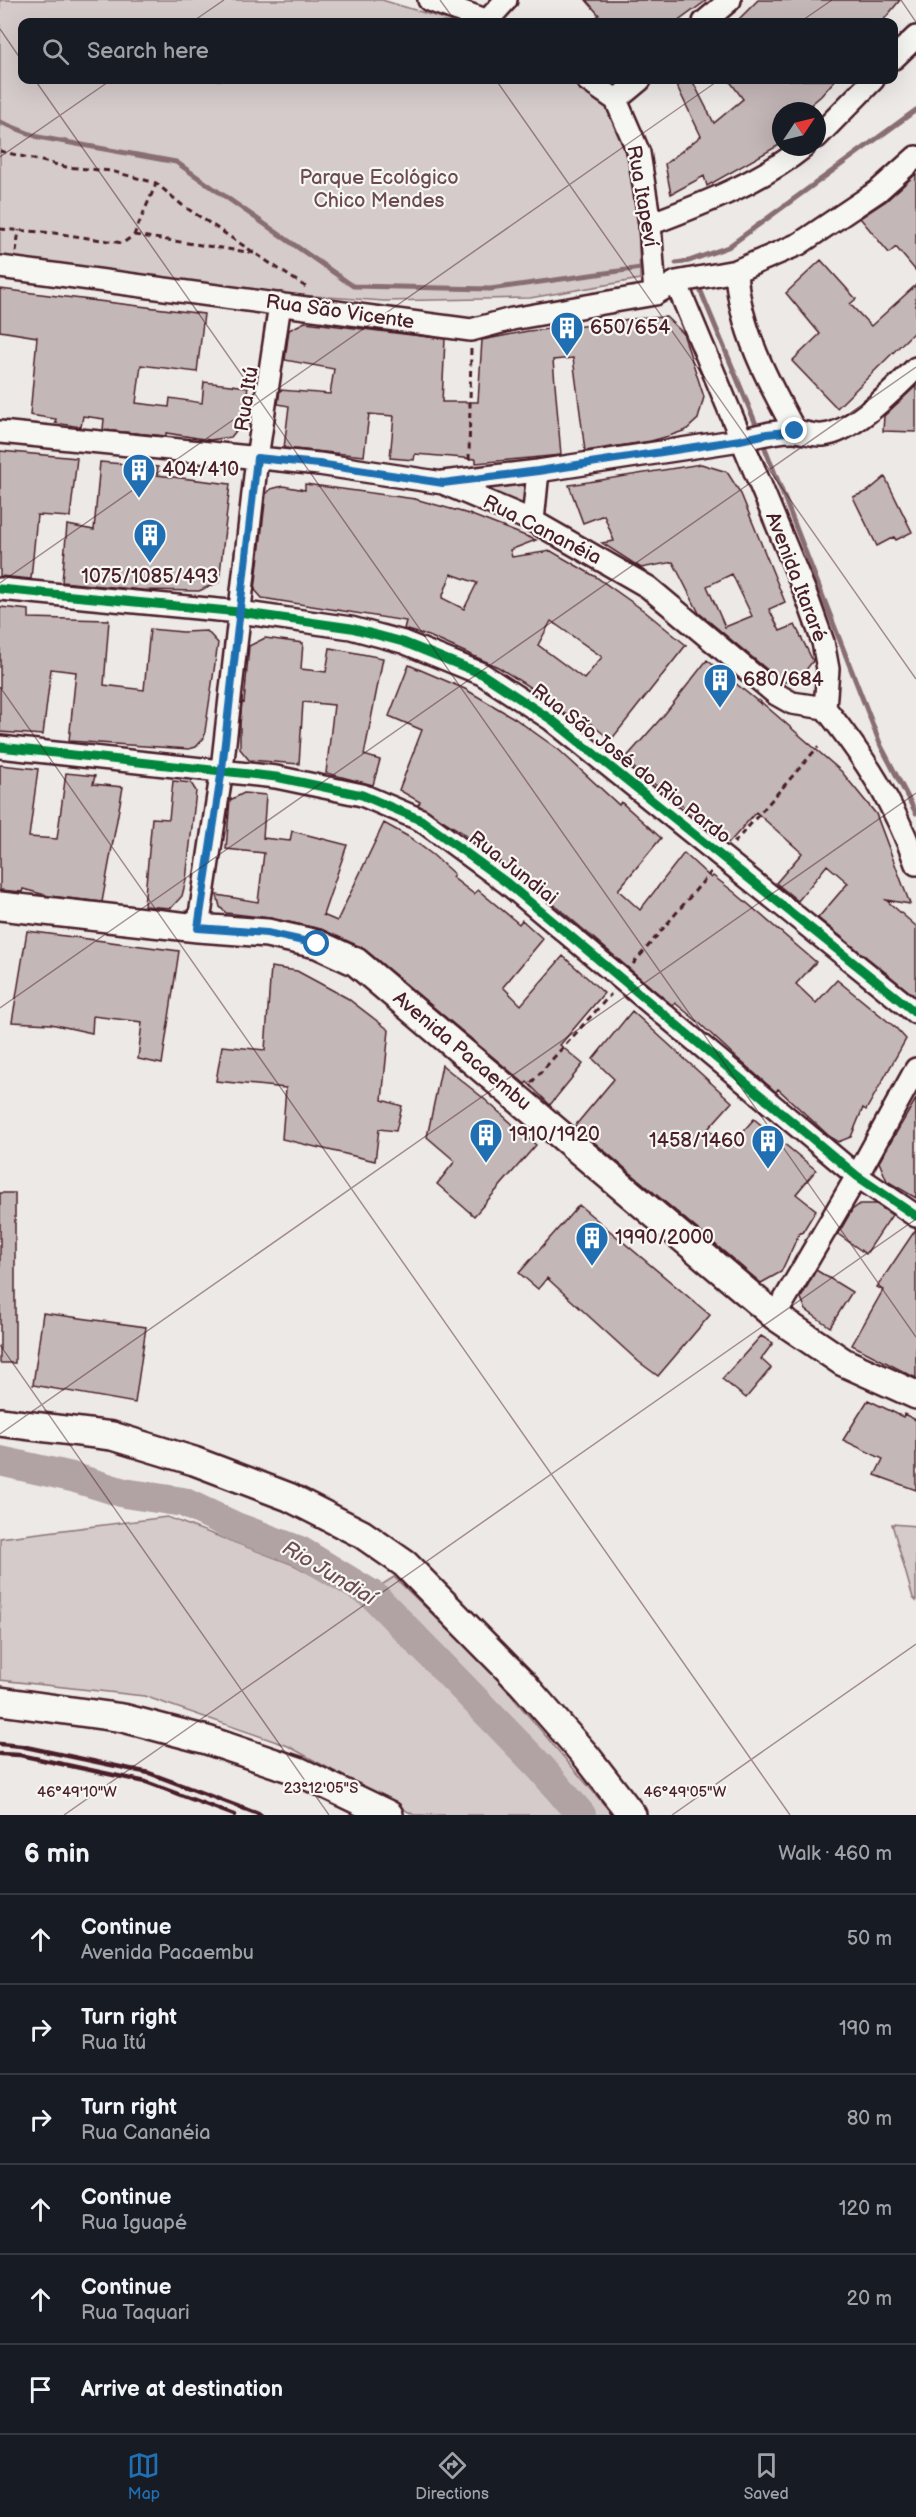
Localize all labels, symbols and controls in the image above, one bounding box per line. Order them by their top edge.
search box [18,18,898,84]
icon: search [39,35,72,68]
text: Search here [87,38,209,65]
north arrow [772,102,826,156]
street label: Rua Itapeví [621,143,663,249]
park label: Parque Ecológico Chico Mendes [299,166,459,213]
street label: Rua São Vicente [264,290,416,334]
building icon: 650/654 [549,310,585,357]
place label: 650/654 [590,316,670,340]
street label: Rua Itú [230,365,264,433]
route end [781,417,807,443]
building icon: 404/410 [121,452,157,499]
place label: 404/410 [162,458,239,482]
street label: Rua Cananéia [479,490,605,570]
street label: Avenida Itararé [760,509,832,645]
building icon: 1075/1085/493 [132,517,168,564]
place label: 1075/1085/493 [81,565,219,589]
building icon: 680/684 [702,662,738,709]
place label: 680/684 [743,668,824,692]
street label: Rua São José do Rio Pardo [527,679,735,849]
street label: Rua Jundiai [464,826,562,910]
route start [303,930,329,956]
street label: Avenida Pacaembu [388,986,536,1116]
building icon: 1910/1920 [468,1117,504,1164]
place label: 1910/1920 [509,1123,600,1147]
building icon: 1458/1460 [750,1123,786,1170]
place label: 1458/1460 [649,1129,745,1153]
building icon: 1990/2000 [574,1220,610,1267]
place label: 1990/2000 [615,1226,714,1250]
water label: Rio Jundiaí [278,1535,383,1612]
text: 23°12'05"S [284,1779,358,1798]
text: 46°49'10"W [37,1783,117,1802]
text: 46°49'05"W [644,1783,727,1802]
text: 6 min [24,1839,90,1870]
text: Walk · 460 m [778,1842,892,1866]
text: Continue [81,1914,171,1941]
icon: ahead [24,1923,57,1956]
text: 50 m [847,1927,892,1951]
text: Avenida Pacaembu [81,1941,254,1965]
text: Turn right [81,2004,177,2031]
icon: right [24,2013,57,2046]
text: 190 m [839,2017,892,2041]
text: Rua Itú [81,2031,146,2055]
text: Turn right [81,2094,177,2121]
icon: right [24,2103,57,2136]
text: 80 m [847,2107,892,2131]
text: Rua Cananéia [81,2121,211,2145]
text: Continue [81,2184,171,2211]
icon: ahead [24,2193,57,2226]
text: 120 m [839,2197,892,2221]
text: Rua Iguapé [81,2211,187,2235]
text: Continue [81,2274,171,2301]
icon: ahead [24,2283,57,2316]
text: 20 m [847,2287,892,2311]
text: Rua Taquari [81,2301,190,2325]
icon: arrive [24,2373,57,2406]
text: Arrive at destination [81,2376,283,2403]
tab: Map [127,2449,160,2504]
tab: Directions [415,2449,489,2504]
tab: Saved [744,2449,789,2504]

